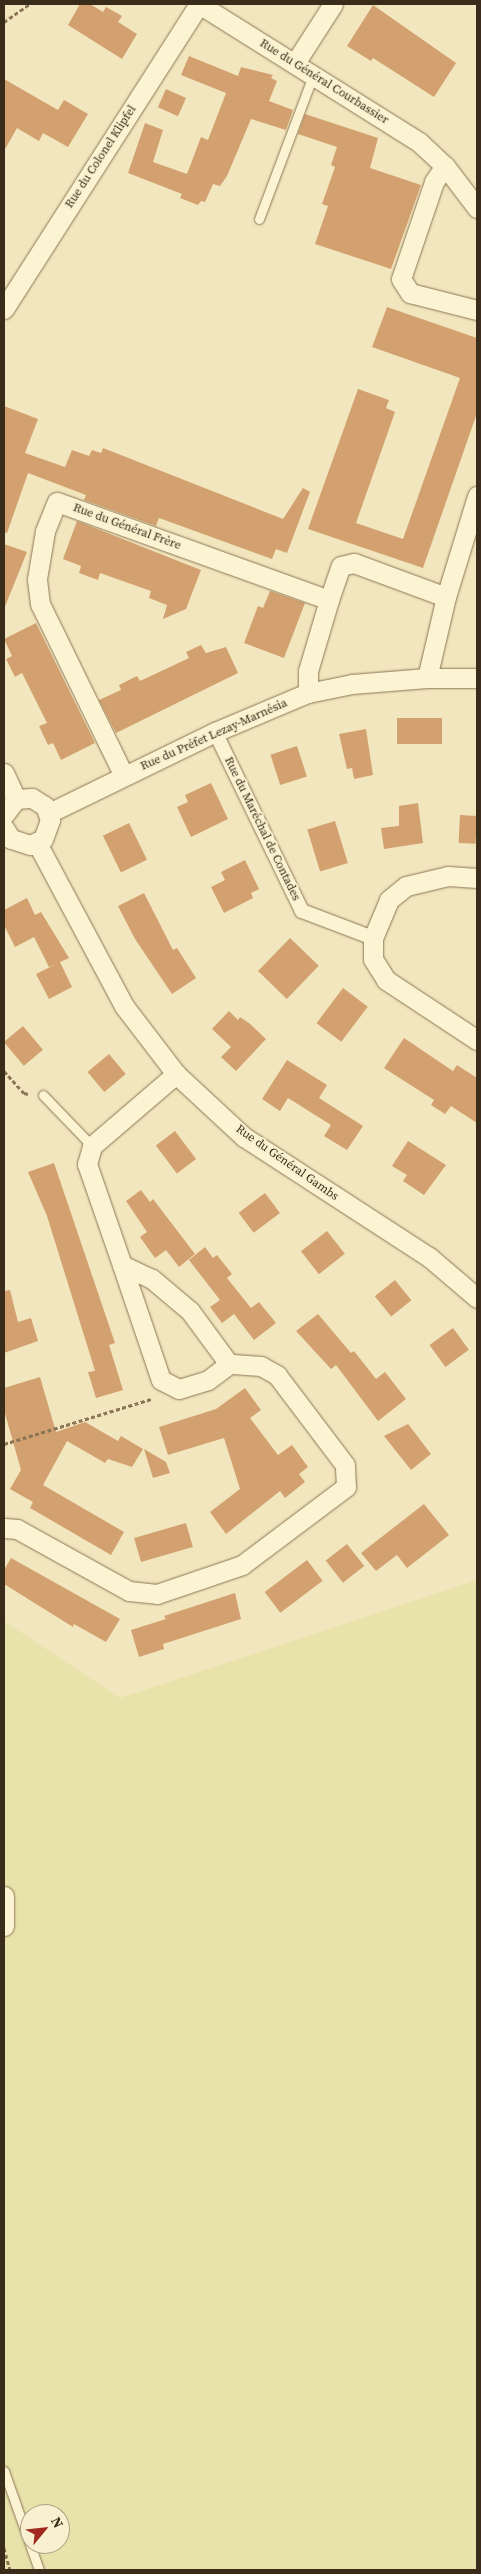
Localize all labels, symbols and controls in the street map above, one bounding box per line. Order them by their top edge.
street label: Rue du Général Courbassier [257,36,391,128]
street label: Rue du Colonel Klipfel [62,103,140,211]
street label: Rue du Général Frère [71,501,183,553]
street label: Rue du Préfet Lezay-Marnésia [138,696,290,774]
street label: Rue du Maréchal de Contades [221,755,303,903]
street label: Rue du Général Gambs [233,1122,341,1204]
north arrow [20,2504,70,2554]
text: N [46,2513,69,2532]

